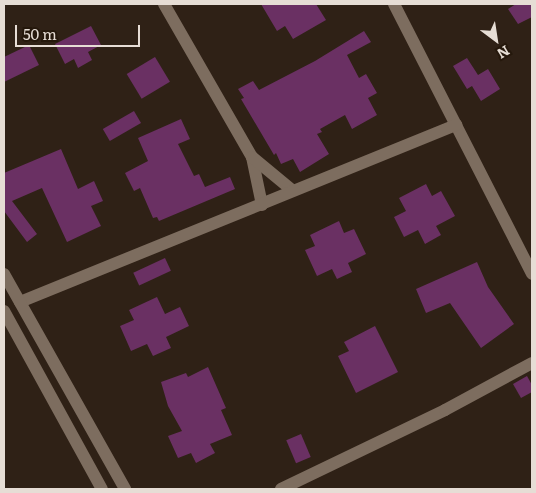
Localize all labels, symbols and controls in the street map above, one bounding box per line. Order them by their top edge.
scale bar [18,15,142,47]
north arrow [471,15,521,65]
text: 50 m [23,22,57,45]
text: N [494,41,514,64]

